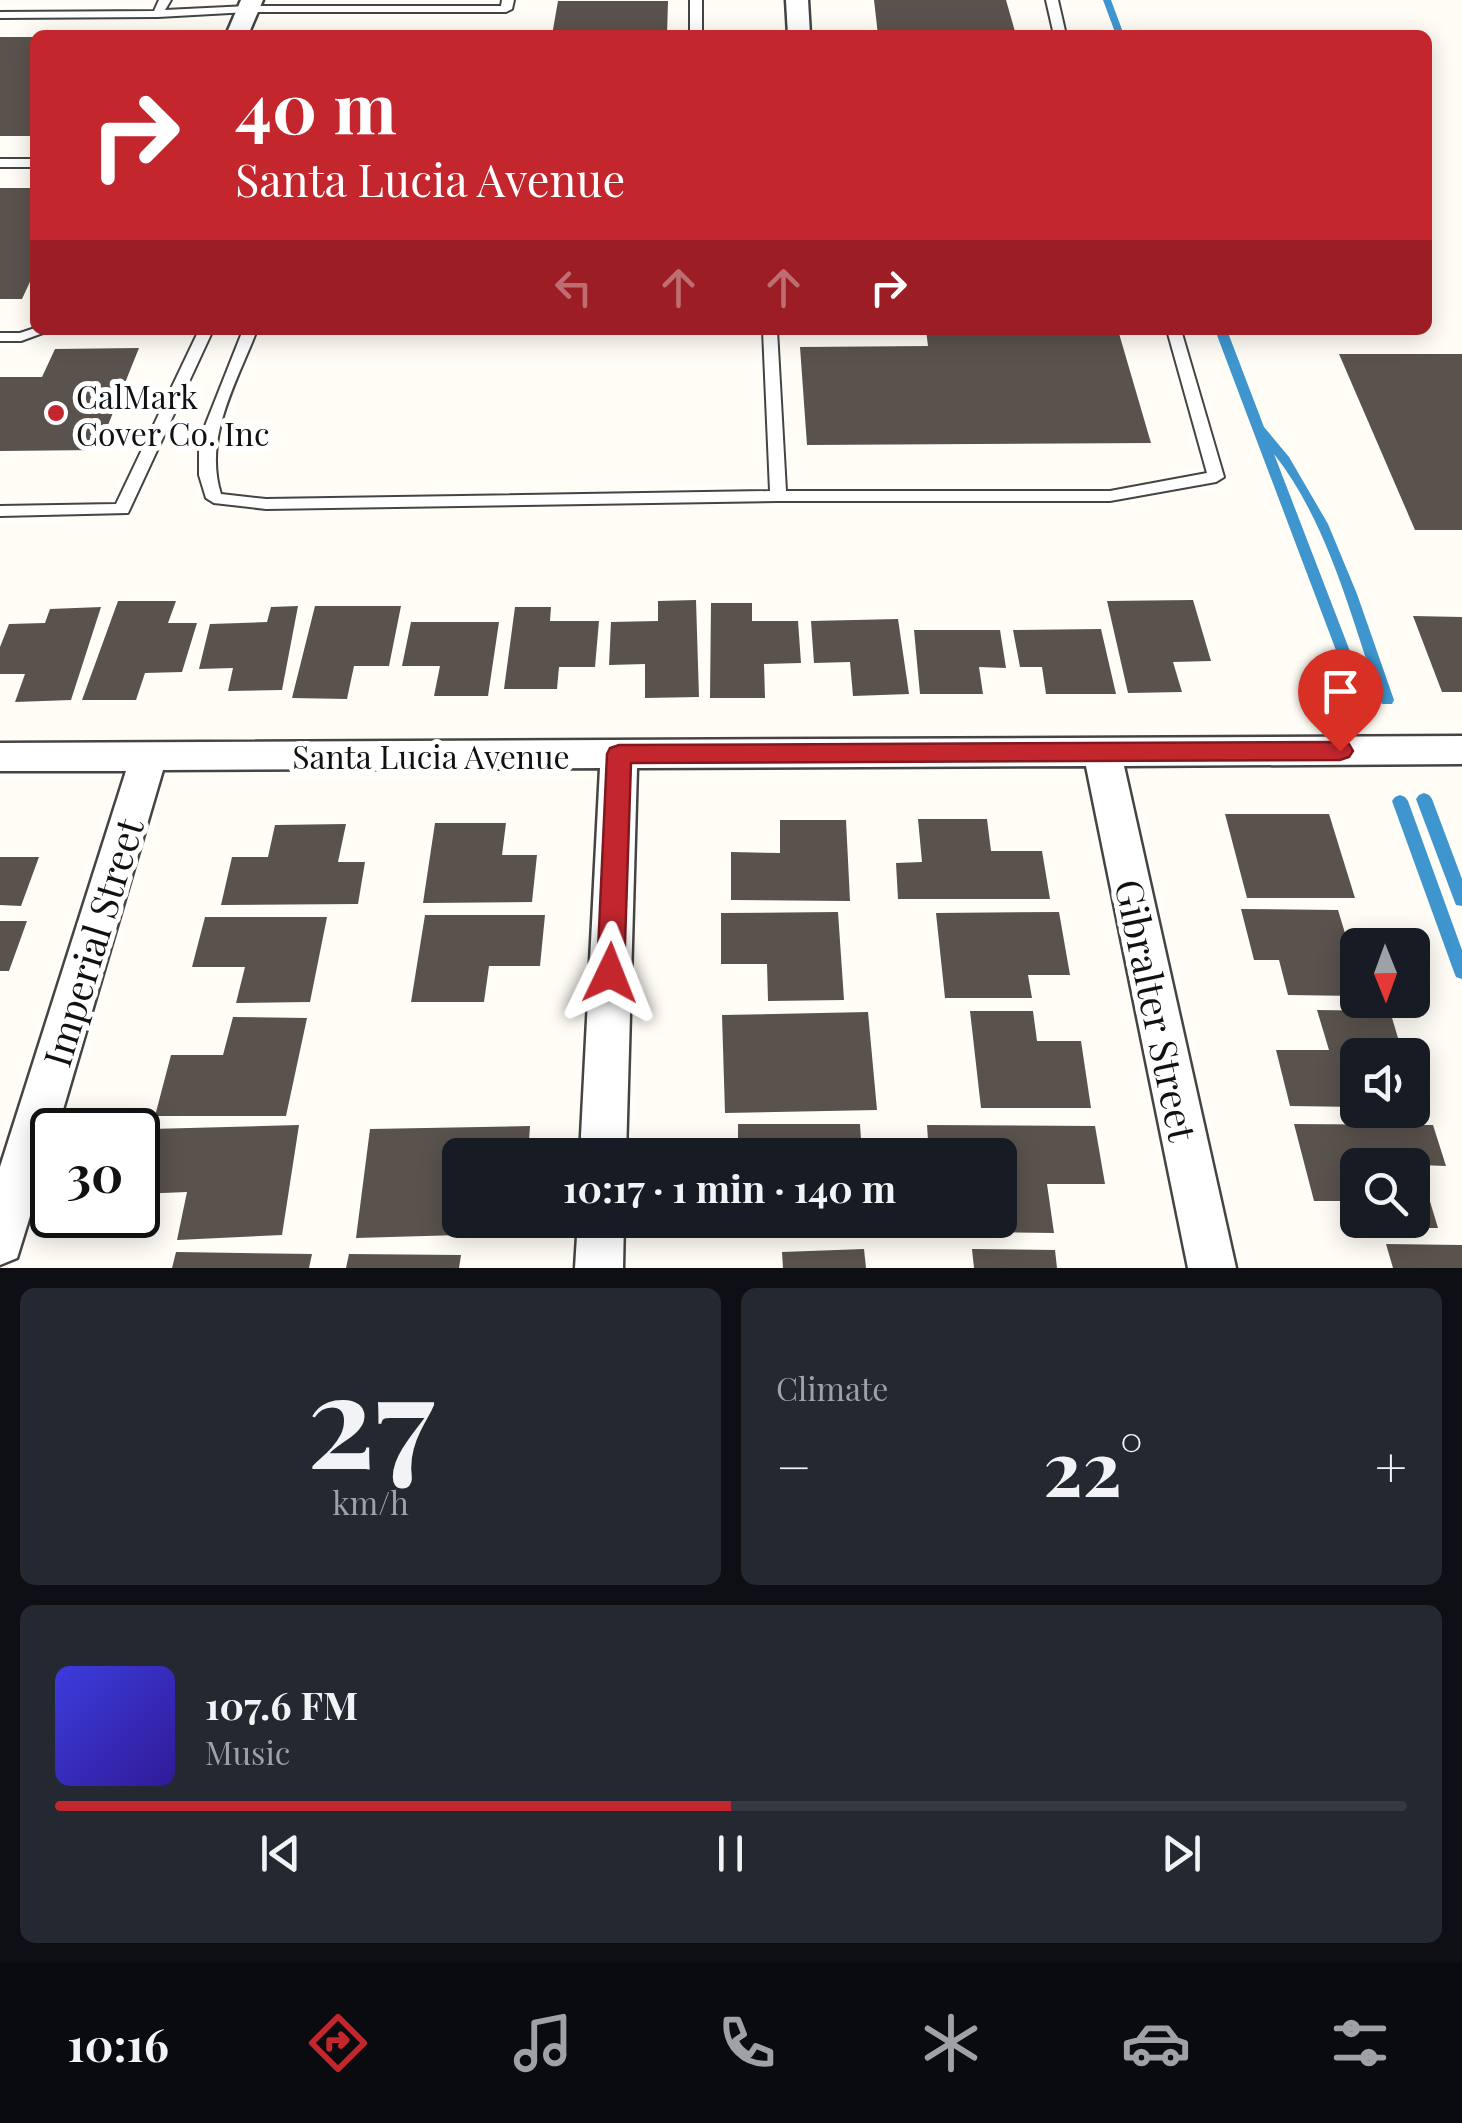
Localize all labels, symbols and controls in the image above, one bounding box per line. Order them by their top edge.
text: 40 m [235,58,397,152]
icon: right [70,70,200,200]
text: Santa Lucia Avenue [235,148,625,208]
icon: left [546,260,601,315]
icon: ahead [651,260,706,315]
icon: ahead [756,260,811,315]
icon: right [861,260,916,315]
place label: CalMark Cover Co. Inc [76,374,270,454]
marker: CalMark Cover Co. Inc [45,402,67,424]
pin [1298,649,1383,752]
icon: arrive [1313,664,1368,719]
street label: Santa Lucia Avenue [292,734,570,777]
street label: Imperial Street [30,811,154,1072]
street label: Gibralter Street [1104,874,1210,1146]
position arrow [558,921,662,1025]
north arrow [1340,928,1430,1018]
map controls [1340,928,1430,1238]
button: sound [1340,1038,1430,1128]
speed limit sign: 30 [30,1108,160,1238]
button: search [1340,1148,1430,1238]
text: 10:17 · 1 min · 140 m [563,1162,896,1213]
text: 27 [307,1328,434,1502]
text: Climate [776,1366,888,1409]
text: 22° [1043,1415,1143,1515]
text: − [776,1428,812,1502]
text: + [1375,1428,1407,1502]
text: km/h [332,1480,409,1523]
text: 107.6 FM [205,1679,358,1730]
text: Music [205,1730,290,1773]
icon: previous [253,1826,308,1881]
icon: pause [703,1826,758,1881]
icon: next [1154,1826,1209,1881]
icon: directions [303,2008,373,2078]
icon: music [508,2008,578,2078]
icon: phone [712,2008,782,2078]
icon: climate [916,2008,986,2078]
icon: car [1121,2008,1191,2078]
icon: filters [1325,2008,1395,2078]
text: 10:16 [67,2013,169,2073]

